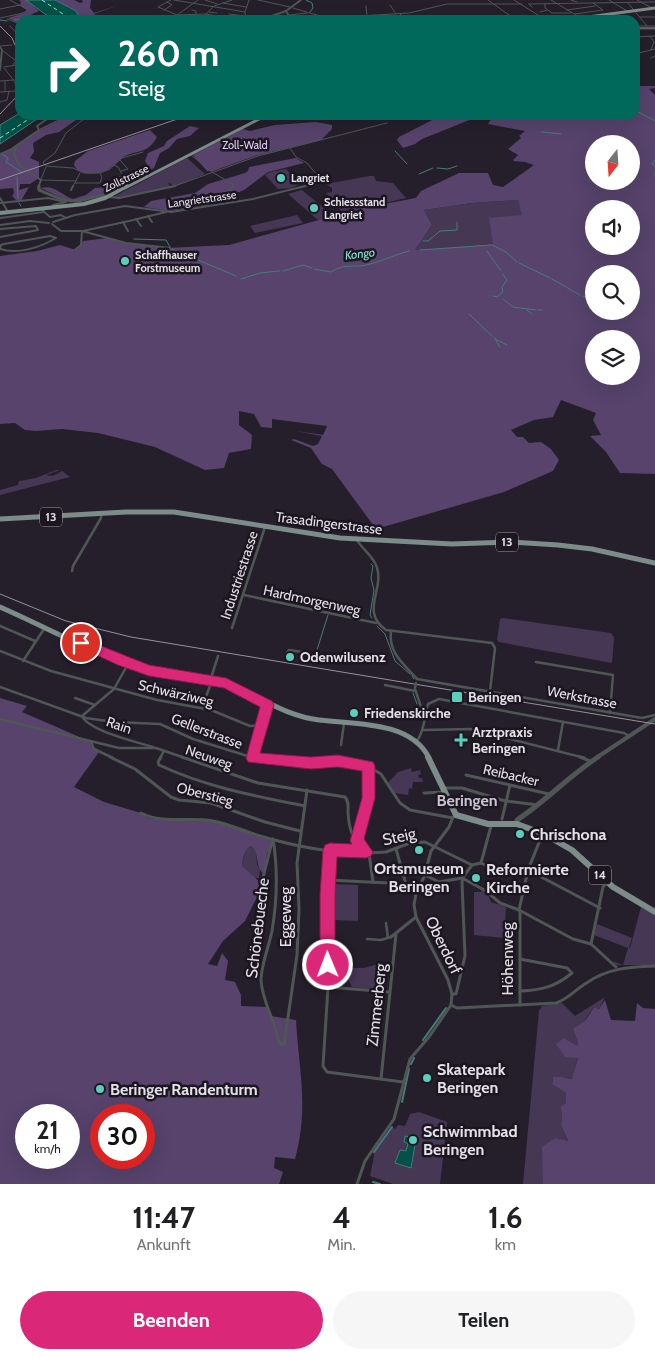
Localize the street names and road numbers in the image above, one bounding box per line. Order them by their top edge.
street label: Zollstrasse [101,161,151,195]
street label: Langrietstrasse [167,187,238,211]
road number: 13 [40,508,62,526]
street label: Trasadingerstrasse [275,508,383,538]
street label: Industriestrasse [216,529,262,621]
road number: 13 [496,532,518,552]
street label: Hardmorgenweg [262,581,363,619]
street label: Schwärziweg [136,676,217,711]
street label: Werkstrasse [545,681,619,713]
street label: Gellerstrasse [169,709,245,753]
street label: Rain [104,712,134,738]
street label: Neuweg [183,741,236,774]
street label: Reibacker [481,760,541,790]
street label: Oberstieg [175,778,236,810]
street label: Steig [381,823,419,849]
road number: 14 [589,866,611,884]
street label: Schönebueche [242,877,273,979]
street label: Eggeweg [276,886,295,947]
street label: Oberdorf [421,913,466,978]
street label: Höhenweg [498,921,517,996]
street label: Zimmerberg [363,962,390,1048]

